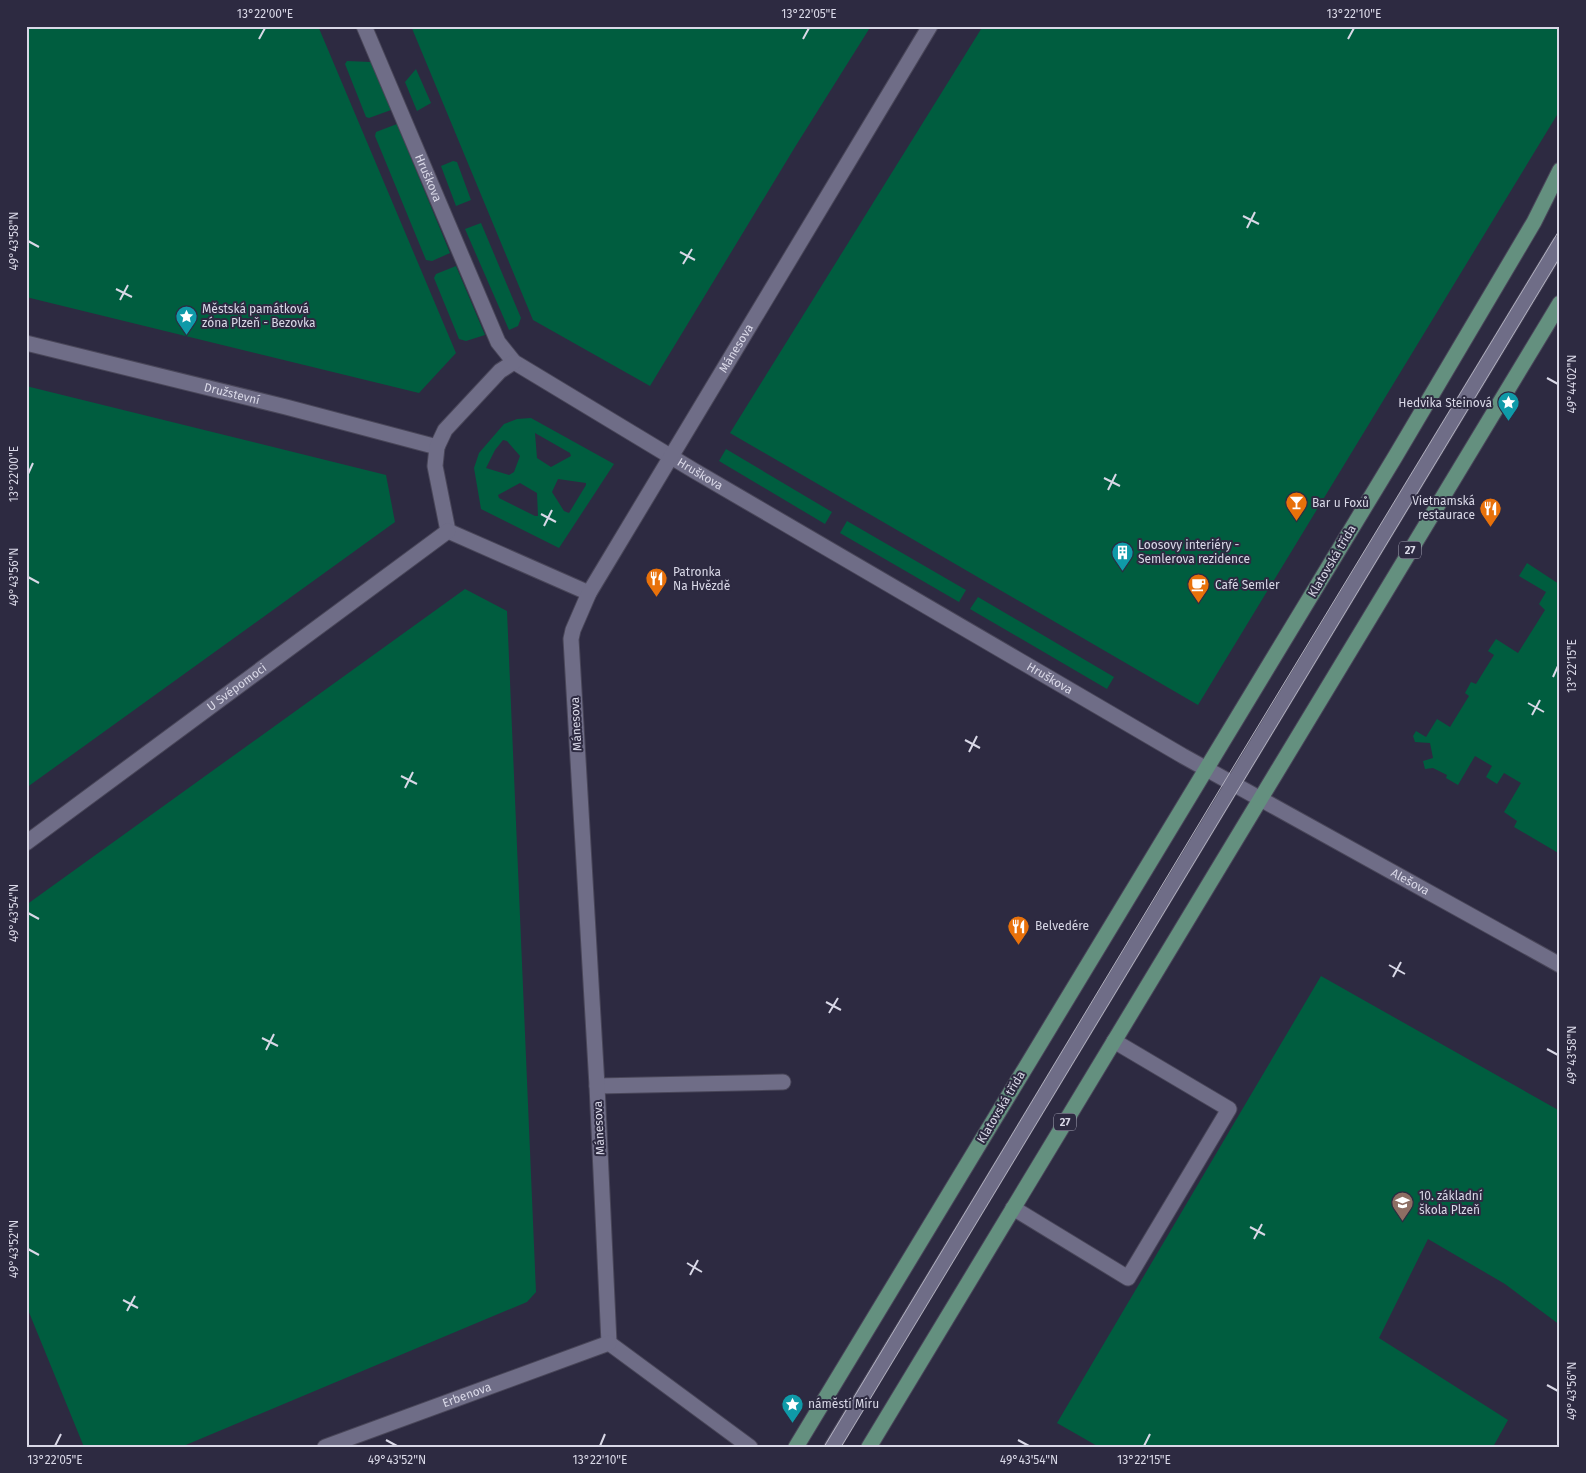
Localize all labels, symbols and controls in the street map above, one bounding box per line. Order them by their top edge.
text: 13°22'00"E [237,7,293,21]
text: 13°22'05"E [781,7,837,21]
text: 13°22'10"E [1327,7,1381,21]
street label: Hruškova [412,152,445,204]
text: 49°43'58"N [7,212,21,270]
place label: Městská památková zóna Plzeň - Bezovka [202,302,316,330]
place icon: Městská památková zóna Plzeň - Bezovka [174,304,198,335]
street label: Mánesova [716,322,756,375]
text: 49°44'02"N [1565,355,1579,413]
street label: Družstevní [202,380,262,407]
place icon: Hedvika Steinová [1496,391,1520,422]
place label: Hedvika Steinová [1398,396,1492,410]
text: 13°22'00"E [7,446,21,502]
street label: Hruškova [675,455,725,493]
bar icon: Bar u Foxů [1284,491,1308,522]
place label: Vietnamská restaurace [1412,494,1475,522]
place label: Bar u Foxů [1312,496,1369,510]
restaurant icon: Vietnamská restaurace [1479,496,1503,527]
street label: Klatovská třída [1305,523,1359,599]
place label: Loosovy interiéry - Semlerova rezidence [1138,538,1250,566]
building icon: Loosovy interiéry - Semlerova rezidence [1110,540,1134,571]
road number: 27 [1399,542,1421,558]
text: 49°43'56"N [7,548,21,606]
place label: Patronka Na Hvězdě [673,565,730,593]
restaurant icon: Patronka Na Hvězdě [645,567,669,598]
cafe icon: Café Semler [1187,573,1211,604]
place label: Café Semler [1215,578,1280,592]
text: 13°22'15"E [1565,639,1579,693]
street label: Hruškova [1024,659,1075,697]
street label: U Svépomoci [204,661,269,714]
street label: Mánesova [568,697,584,751]
street label: Alešova [1389,866,1432,898]
text: 49°43'54"N [7,884,21,942]
restaurant icon: Belvedére [1007,914,1031,945]
place label: Belvedére [1035,919,1089,933]
text: 49°43'58"N [1565,1026,1579,1084]
street label: Klatovská třída [974,1069,1028,1145]
street label: Mánesova [591,1101,607,1155]
road number: 27 [1054,1114,1076,1130]
place label: 10. základní škola Plzeň [1419,1189,1483,1217]
school or university icon: 10. základní škola Plzeň [1391,1191,1415,1222]
text: 49°43'52"N [7,1220,21,1278]
text: 49°43'56"N [1565,1362,1579,1420]
street label: Erbenova [440,1380,493,1410]
place icon: náměstí Míru [780,1392,804,1423]
place label: náměstí Míru [808,1397,879,1411]
text: 13°22'05"E [27,1453,83,1467]
text: 49°43'52"N [368,1453,426,1467]
text: 13°22'10"E [573,1453,627,1467]
text: 49°43'54"N [1000,1453,1058,1467]
text: 13°22'15"E [1117,1453,1171,1467]

